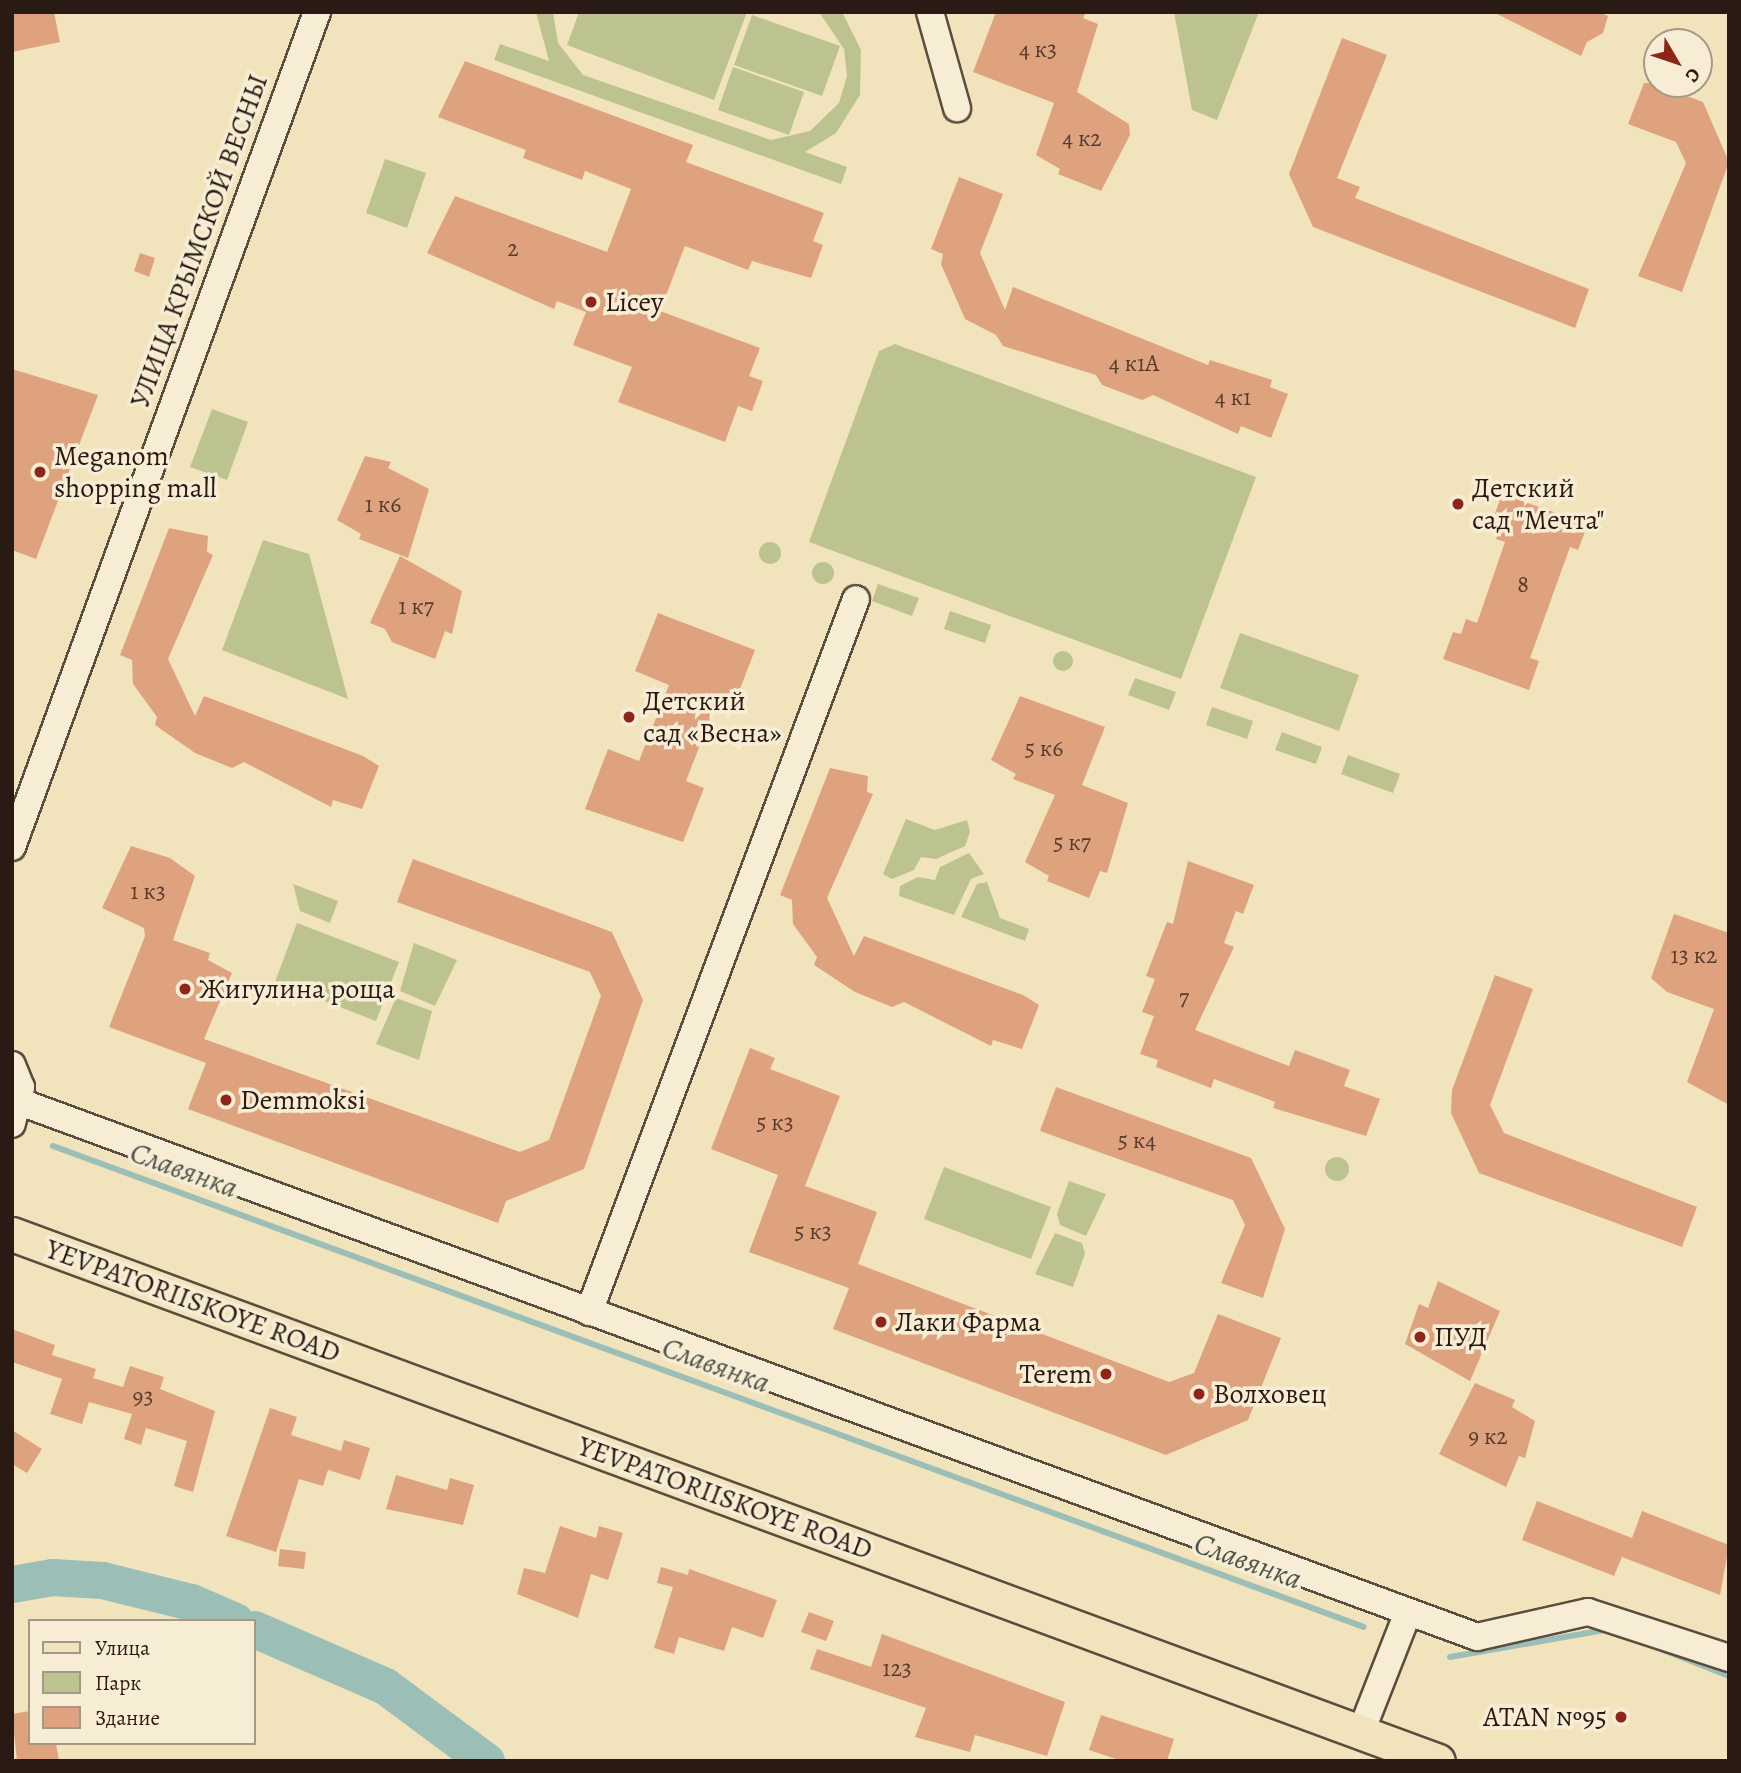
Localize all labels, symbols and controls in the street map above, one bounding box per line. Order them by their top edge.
north arrow [1643,28,1713,98]
house number: 4 к3 [1019,36,1057,64]
text: С [1679,62,1707,88]
street label: УЛИЦА КРЫМСКОЙ ВЕСНЫ [123,70,275,412]
house number: 4 к2 [1062,125,1102,153]
house number: 2 [507,235,519,263]
place label: Licey [605,285,664,319]
marker: Licey [583,294,599,310]
house number: 4 к1А [1109,350,1159,378]
house number: 4 к1 [1215,384,1251,412]
place label: Meganom shopping mall [54,439,217,505]
marker: Meganom shopping mall [32,464,48,480]
place label: Детский сад "Мечта" [1472,471,1605,537]
house number: 1 к6 [365,491,401,519]
marker: Детский сад "Мечта" [1450,496,1466,512]
house number: 8 [1517,571,1529,599]
house number: 1 к7 [398,593,434,621]
place label: Детский сад «Весна» [643,684,781,750]
marker: Детский сад «Весна» [621,709,637,725]
house number: 5 к6 [1025,735,1063,763]
house number: 5 к7 [1053,829,1091,857]
house number: 1 к3 [130,878,166,906]
house number: 13 к2 [1671,942,1717,970]
place label: Жигулина роща [199,972,395,1006]
marker: Жигулина роща [177,981,193,997]
house number: 7 [1179,984,1189,1012]
place label: Demmoksi [240,1083,366,1117]
marker: Demmoksi [218,1092,234,1108]
house number: 5 к3 [756,1109,794,1137]
house number: 5 к4 [1118,1127,1156,1155]
water label: Славянка [125,1134,243,1206]
house number: 5 к3 [794,1218,832,1246]
street label: YEVPATORIISKOYE ROAD [41,1232,345,1370]
place label: Лаки Фарма [895,1305,1041,1339]
marker: Лаки Фарма [873,1314,889,1330]
place label: ПУД [1434,1320,1487,1354]
water label: Славянка [657,1329,775,1401]
marker: ПУД [1412,1329,1428,1345]
place label: Terem [1020,1357,1092,1391]
marker: Terem [1098,1366,1114,1382]
place label: Волховец [1213,1377,1327,1411]
house number: 93 [133,1383,153,1411]
marker: Волховец [1191,1386,1207,1402]
house number: 9 к2 [1468,1423,1508,1451]
street label: YEVPATORIISKOYE ROAD [573,1429,877,1567]
water label: Славянка [1189,1525,1307,1597]
legend [28,1619,256,1745]
text: Улица [95,1634,150,1662]
house number: 123 [882,1655,912,1683]
text: Парк [95,1669,141,1697]
place label: ATAN №95 [1483,1700,1607,1734]
text: Здание [95,1704,160,1732]
marker: ATAN №95 [1613,1709,1629,1725]

